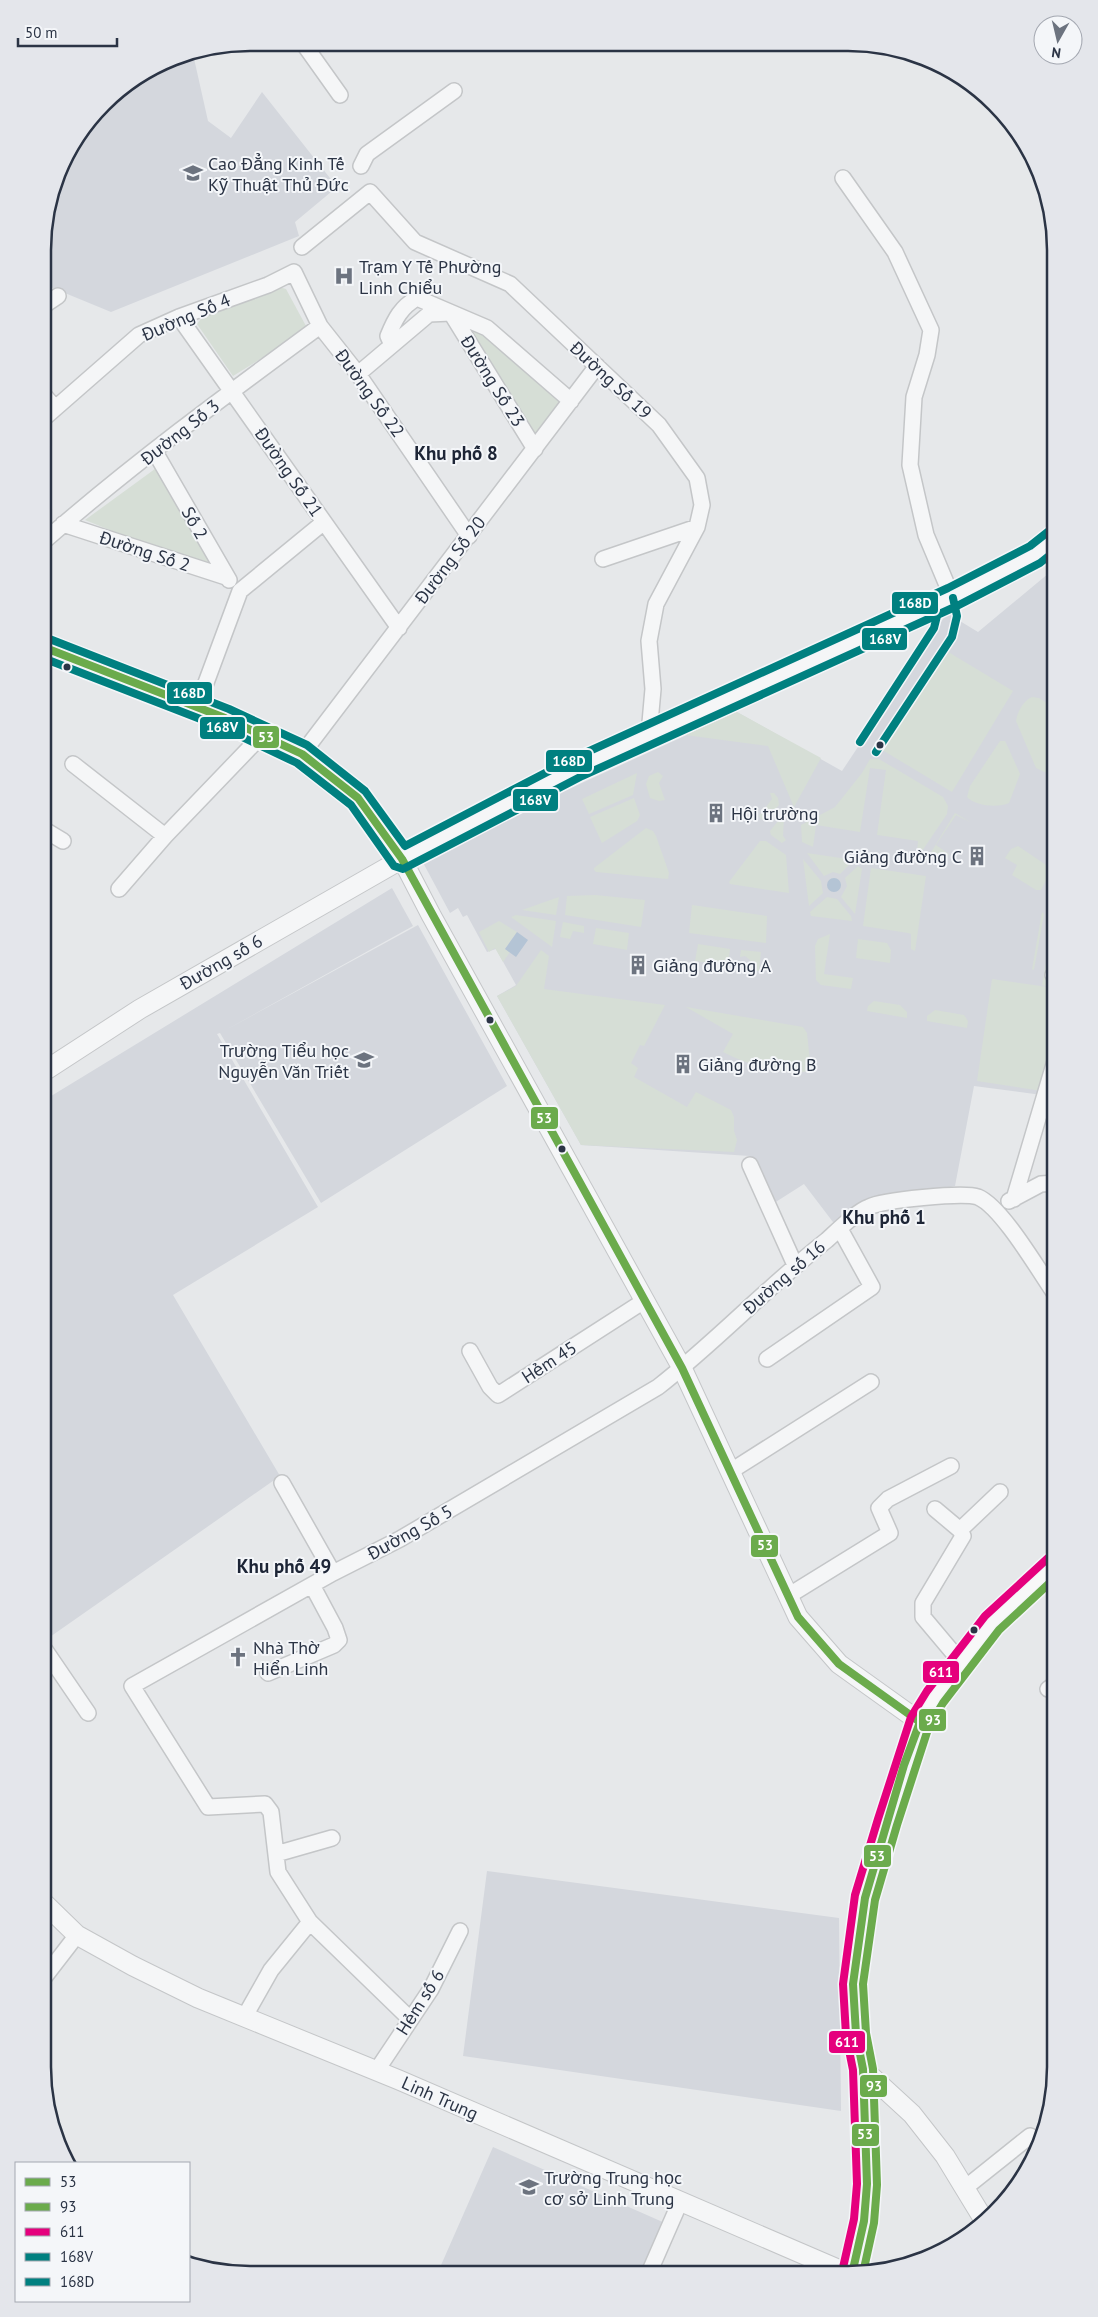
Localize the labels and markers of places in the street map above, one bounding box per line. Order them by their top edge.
place label: Cao Đẳng Kinh Tế Kỹ Thuật Thủ Đức [208,152,349,196]
school or university icon: Cao Đẳng Kinh Tế Kỹ Thuật Thủ Đức [182,162,204,184]
place label: Trạm Y Tế Phường Linh Chiểu [359,255,501,299]
hospital icon: Trạm Y Tế Phường Linh Chiểu [333,265,355,287]
unlabelled marker [62,662,72,672]
unlabelled marker [875,740,885,750]
building icon: Hội trường [705,802,727,824]
place label: Hội trường [731,802,818,825]
place label: Giảng đường C [844,845,962,868]
building icon: Giảng đường C [966,845,988,867]
building icon: Giảng đường A [627,954,649,976]
place label: Giảng đường A [653,954,771,977]
unlabelled marker [485,1015,495,1025]
place label: Trường Tiểu học Nguyễn Văn Triết [218,1039,349,1083]
school or university icon: Trường Tiểu học Nguyễn Văn Triết [353,1049,375,1071]
building icon: Giảng đường B [672,1053,694,1075]
place label: Giảng đường B [698,1053,817,1076]
unlabelled marker [557,1144,567,1154]
unlabelled marker [969,1625,979,1635]
place label: Nhà Thờ Hiển Linh [253,1636,328,1680]
church icon: Nhà Thờ Hiển Linh [227,1646,249,1668]
place label: Trường Trung học cơ sở Linh Trung [544,2166,682,2210]
school or university icon: Trường Trung học cơ sở Linh Trung [518,2176,540,2198]

